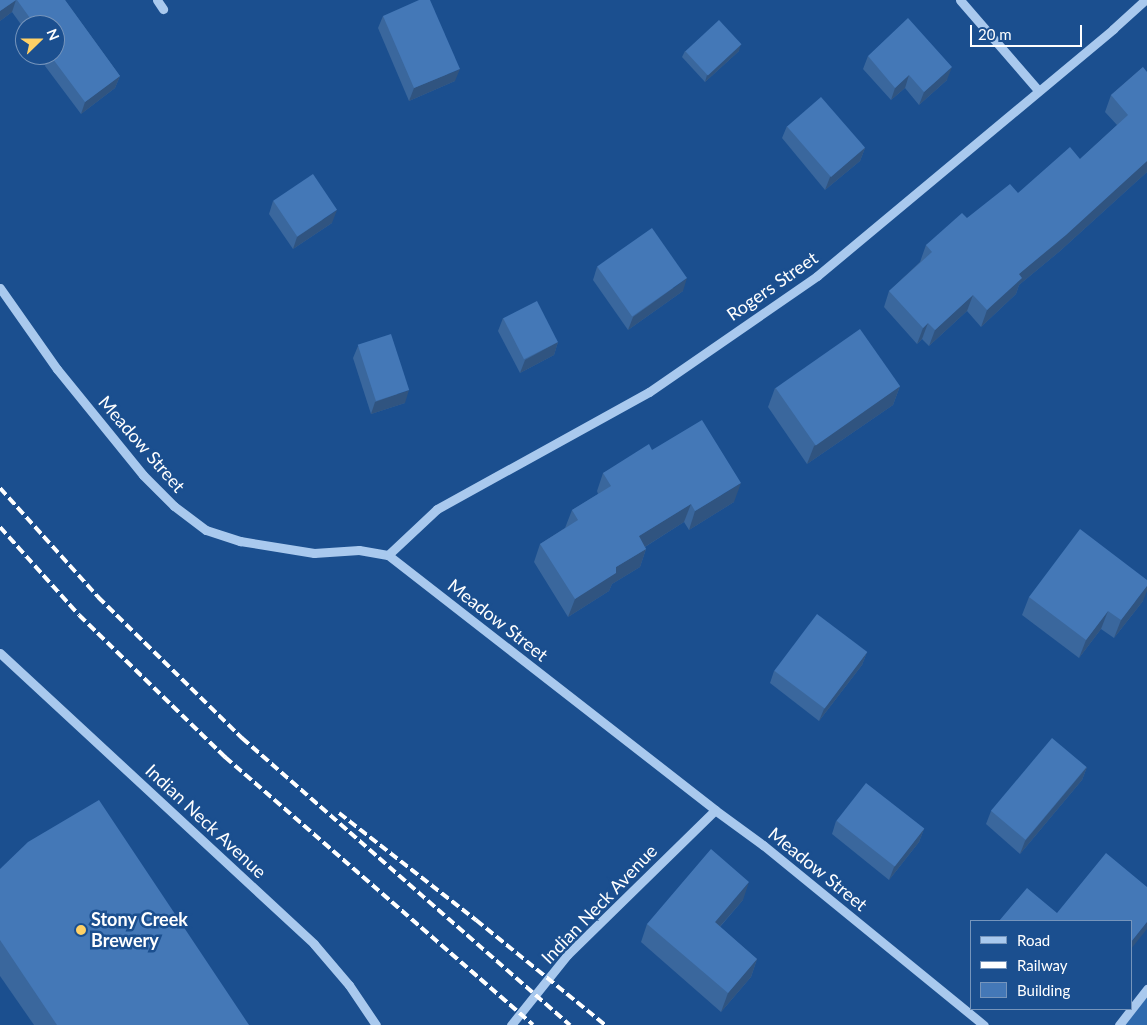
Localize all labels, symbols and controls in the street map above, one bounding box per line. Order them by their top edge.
north arrow [15,15,65,65]
scale bar [972,15,1084,47]
text: 20 m [978,25,1012,43]
text: N [44,26,63,43]
street label: Rogers Street [722,247,822,325]
street label: Meadow Street [94,391,190,497]
street label: Meadow Street [444,574,552,666]
street label: Indian Neck Avenue [141,759,271,883]
street label: Meadow Street [764,822,872,916]
street label: Indian Neck Avenue [536,840,662,968]
place label: Stony Creek Brewery [91,909,188,952]
legend [970,920,1132,1010]
marker: Stony Creek Brewery [75,924,87,936]
text: Road [1017,931,1050,949]
text: Railway [1017,956,1068,974]
text: Building [1017,981,1070,999]

